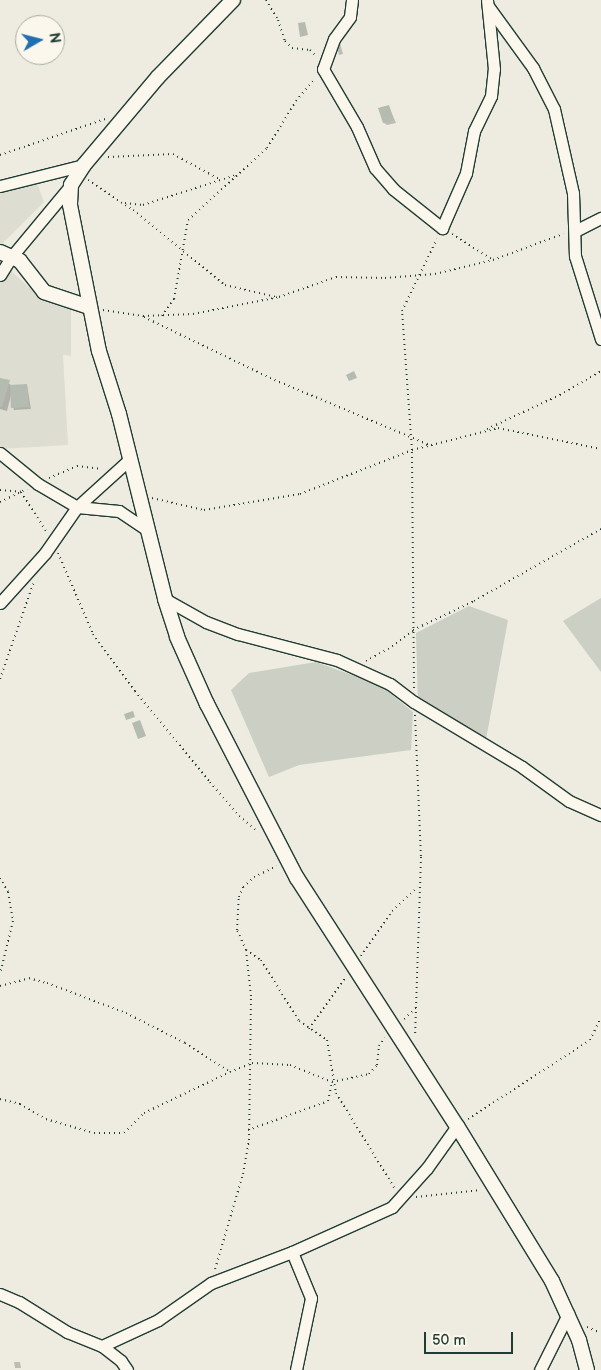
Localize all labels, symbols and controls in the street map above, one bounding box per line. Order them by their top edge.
north arrow [15,15,65,65]
text: N [45,32,64,44]
scale bar [426,1322,515,1354]
text: 50 m [432,1331,466,1350]

